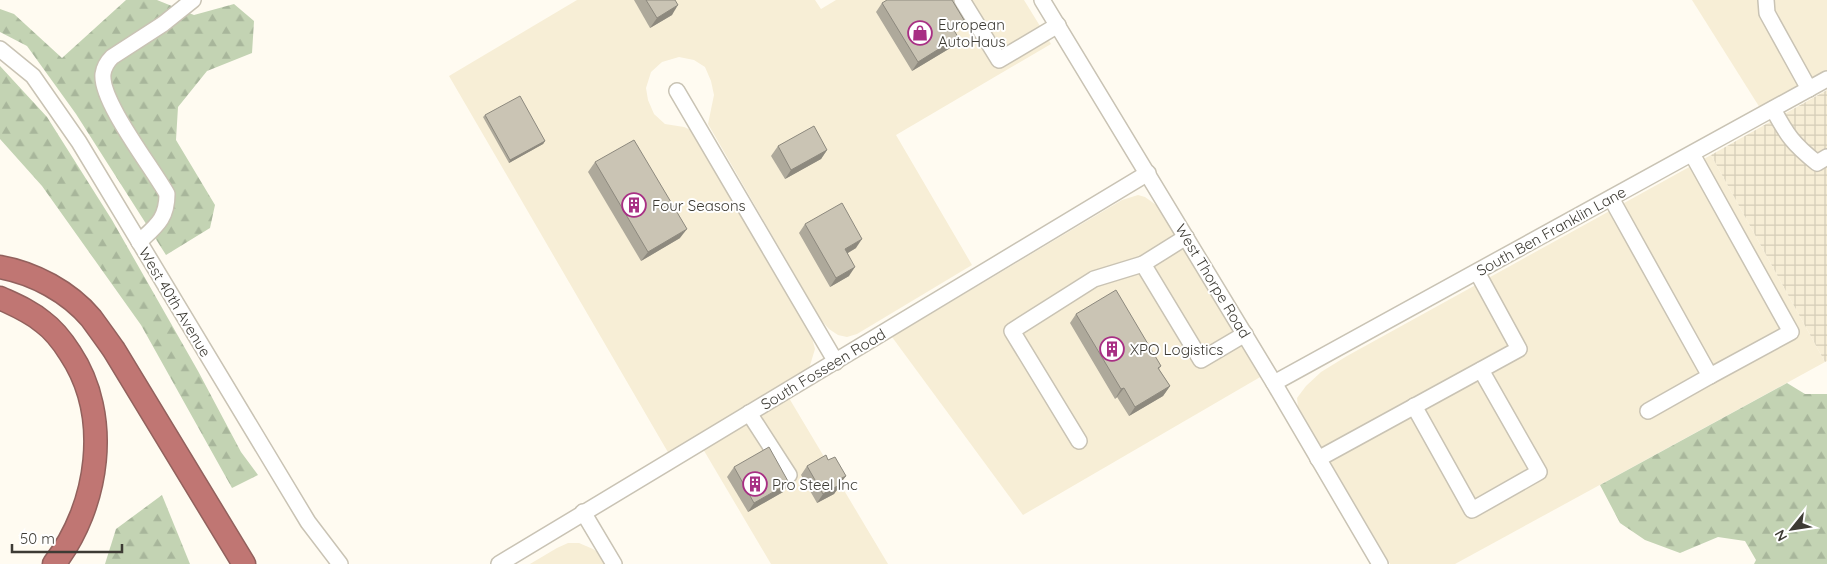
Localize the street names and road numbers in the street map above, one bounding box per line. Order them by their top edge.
street label: South Ben Franklin Lane [1473,182,1629,280]
street label: West Thorpe Road [1171,220,1255,342]
street label: West 40th Avenue [135,244,215,360]
street label: South Fosseen Road [757,324,889,414]

